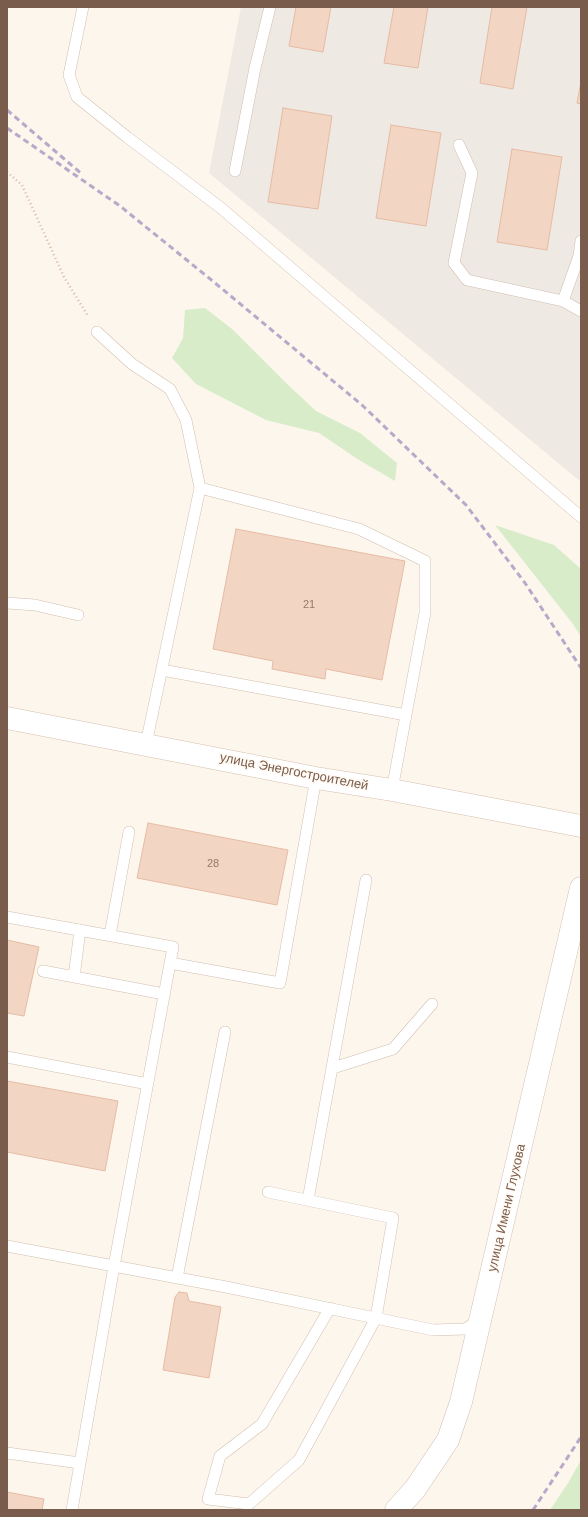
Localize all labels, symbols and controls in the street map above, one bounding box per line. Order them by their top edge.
house number: 21 [303,598,315,612]
street label: улица Энергостроителей [218,750,370,794]
house number: 28 [207,857,219,871]
street label: улица Имени Глухова [485,1142,529,1274]

